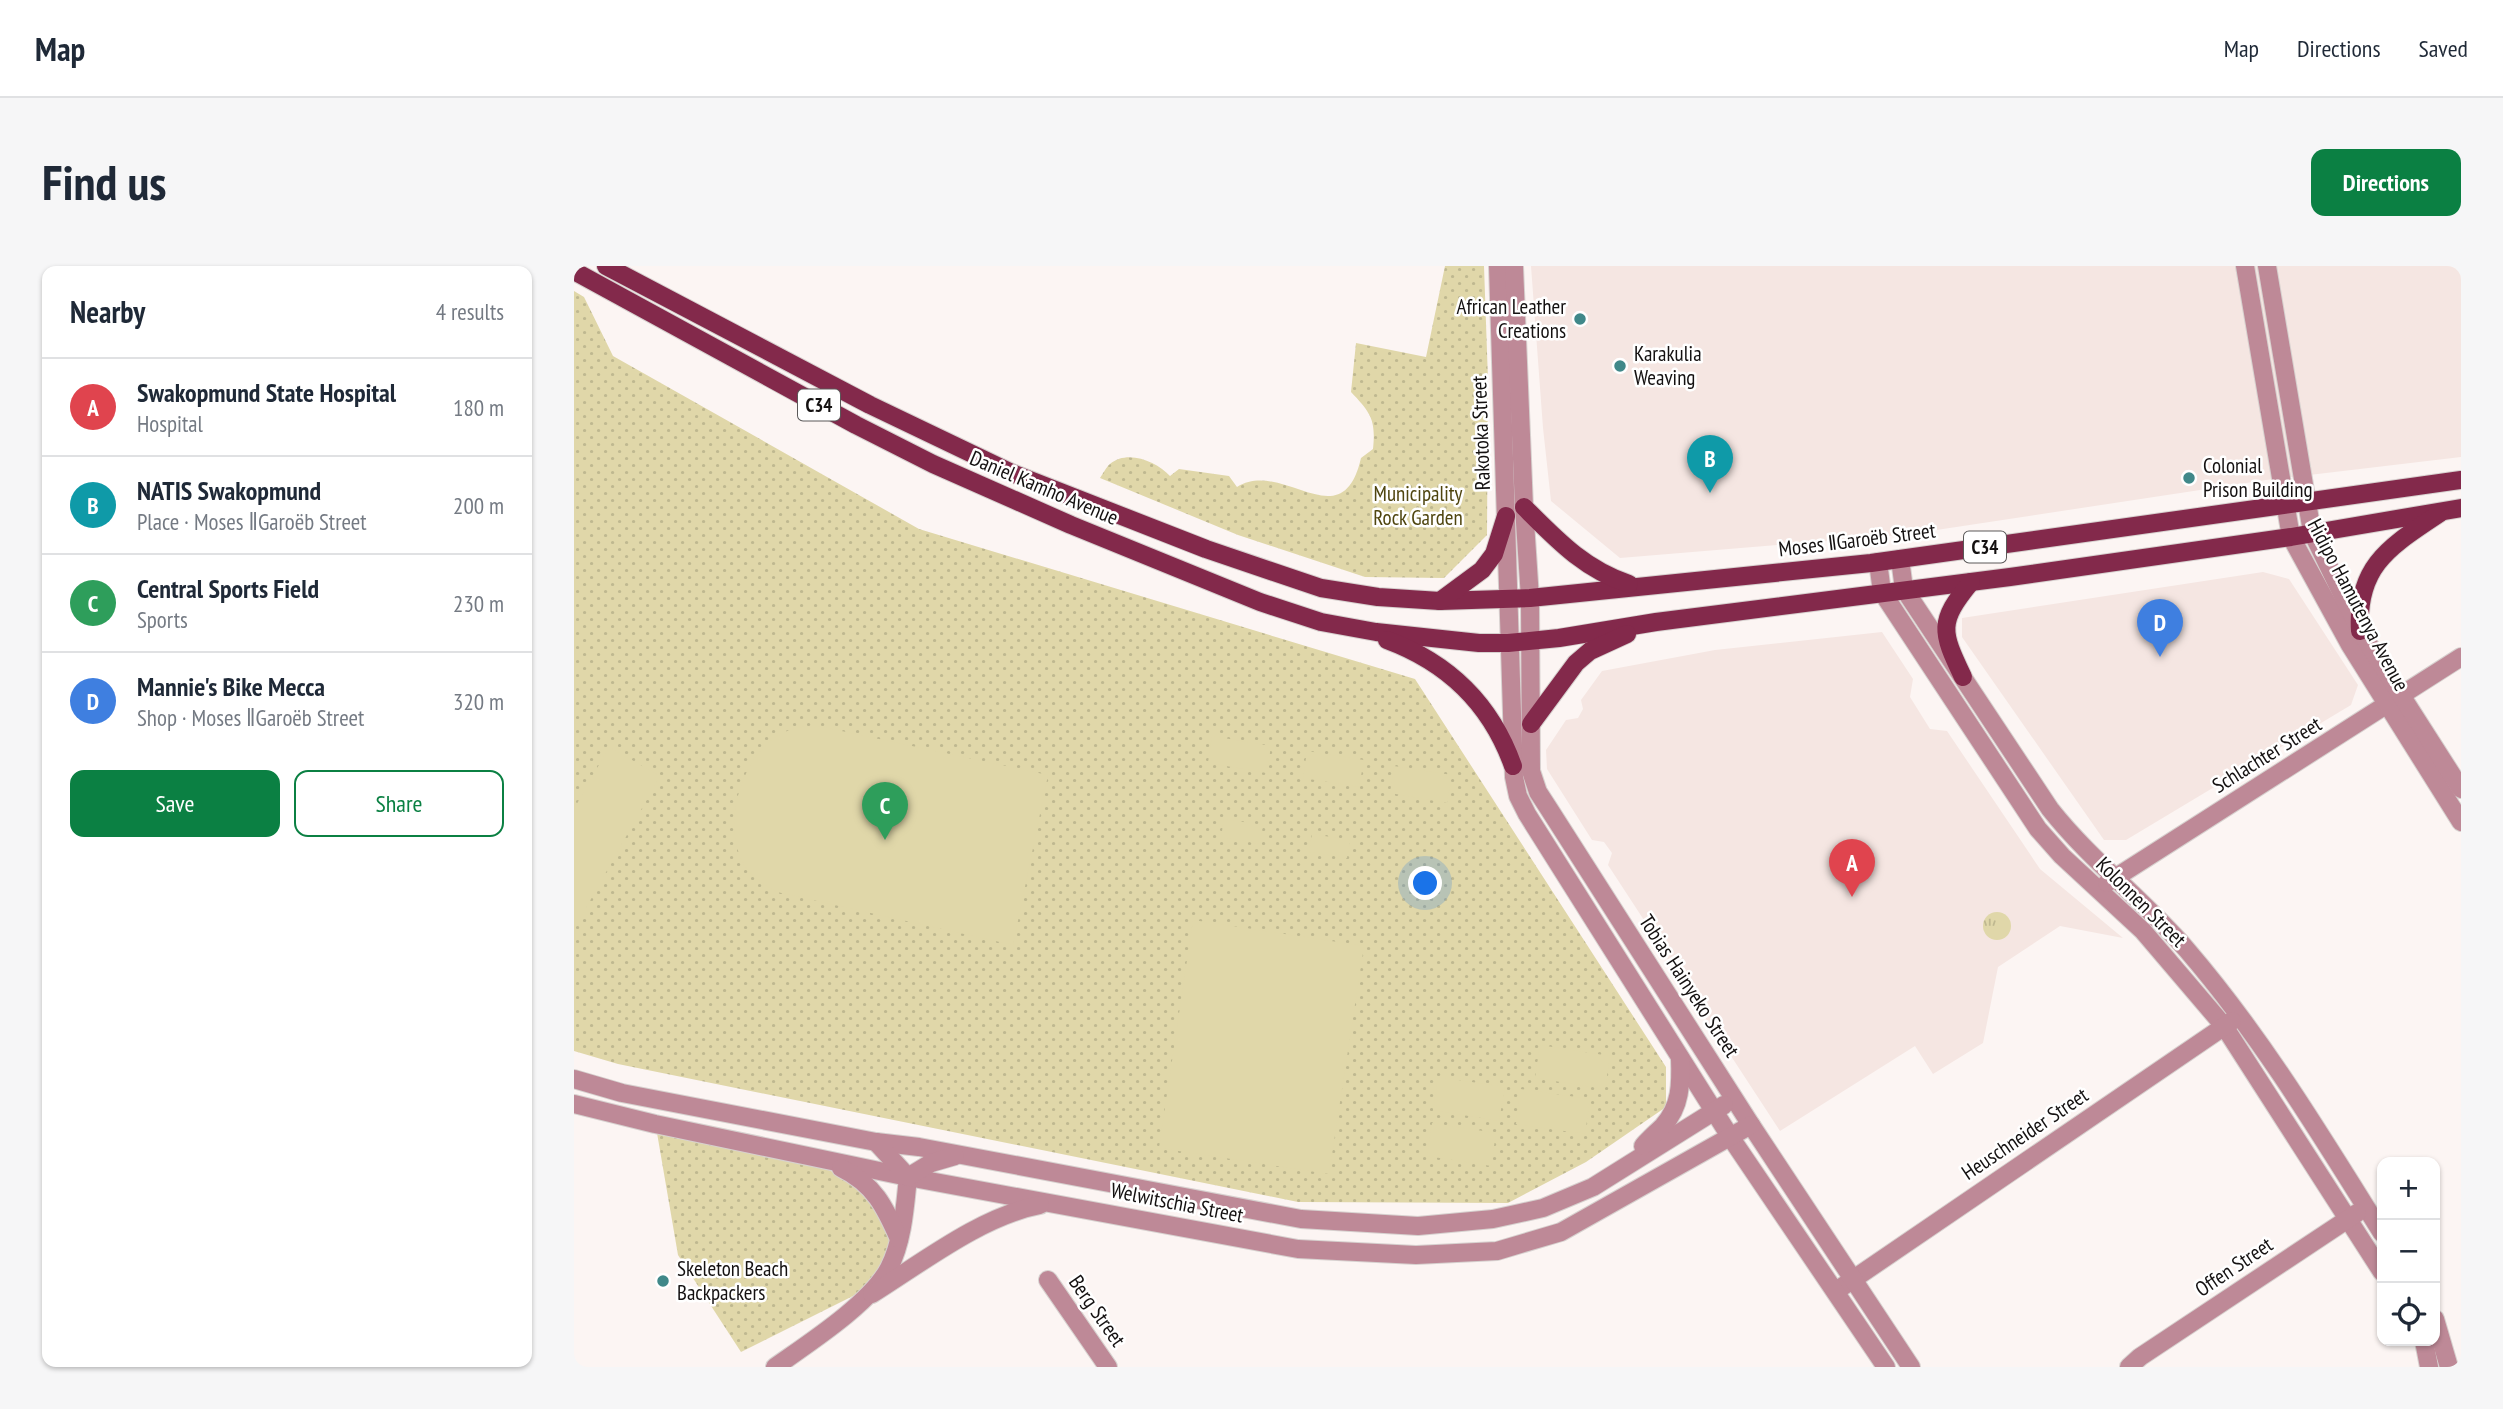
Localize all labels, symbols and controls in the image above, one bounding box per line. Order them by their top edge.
text: Map [35,27,85,70]
text: Map [2224,33,2259,64]
text: Directions [2297,33,2381,64]
text: Saved [2419,33,2468,64]
button: Directions [2311,149,2461,216]
text: Find us [42,150,166,214]
text: Nearby [70,292,145,331]
place label: African Leather Creations [1457,293,1566,344]
text: 4 results [436,297,504,326]
marker: African Leather Creations [1572,311,1588,327]
place label: Karakulia Weaving [1634,340,1702,391]
marker: Karakulia Weaving [1612,358,1628,374]
street label: Rakotoka Street [1465,375,1496,491]
text: Swakopmund State Hospital [137,376,396,409]
road number: C34 [798,390,840,420]
text: A [87,393,99,422]
text: 180 m [453,393,504,422]
text: Hospital [137,409,203,438]
pin: B [1687,435,1733,493]
street label: Daniel Kamho Avenue [966,444,1122,531]
place label: Colonial Prison Building [2203,452,2312,503]
marker: Colonial Prison Building [2181,470,2197,486]
text: NATIS Swakopmund [137,474,321,507]
park label: Municipality Rock Garden [1373,480,1463,531]
text: B [87,491,99,520]
text: 200 m [453,491,504,520]
text: Place · Moses ǁGaroëb Street [137,507,367,536]
street label: Hidipo Hamutenya Avenue [2302,514,2415,696]
street label: Moses ǁGaroëb Street [1777,516,1937,563]
road number: C34 [1964,532,2006,562]
text: Central Sports Field [137,572,319,605]
text: C [88,589,98,618]
text: 230 m [453,589,504,618]
pin: D [2137,599,2183,657]
text: Sports [137,605,188,634]
text: Mannie's Bike Mecca [137,670,325,703]
text: D [87,687,99,716]
text: 320 m [453,687,504,716]
text: Shop · Moses ǁGaroëb Street [137,703,364,732]
street label: Schlachter Street [2207,710,2327,799]
button: Save [70,770,280,837]
button: Share [294,770,504,837]
pin: C [862,782,908,840]
pin: A [1829,839,1875,897]
street label: Kolonnen Street [2091,851,2192,953]
your location [1408,866,1442,900]
street label: Tobias Hainyeko Street [1633,909,1746,1062]
street label: Heuschneider Street [1956,1081,2093,1186]
map controls [2377,1157,2440,1346]
button: + [2377,1157,2440,1220]
street label: Welwitschia Street [1109,1176,1246,1229]
button: − [2377,1220,2440,1283]
street label: Offen Street [2190,1231,2278,1302]
place label: Skeleton Beach Backpackers [677,1255,788,1306]
street label: Berg Street [1063,1270,1132,1352]
marker: Skeleton Beach Backpackers [655,1273,671,1289]
button: locate [2377,1283,2440,1346]

